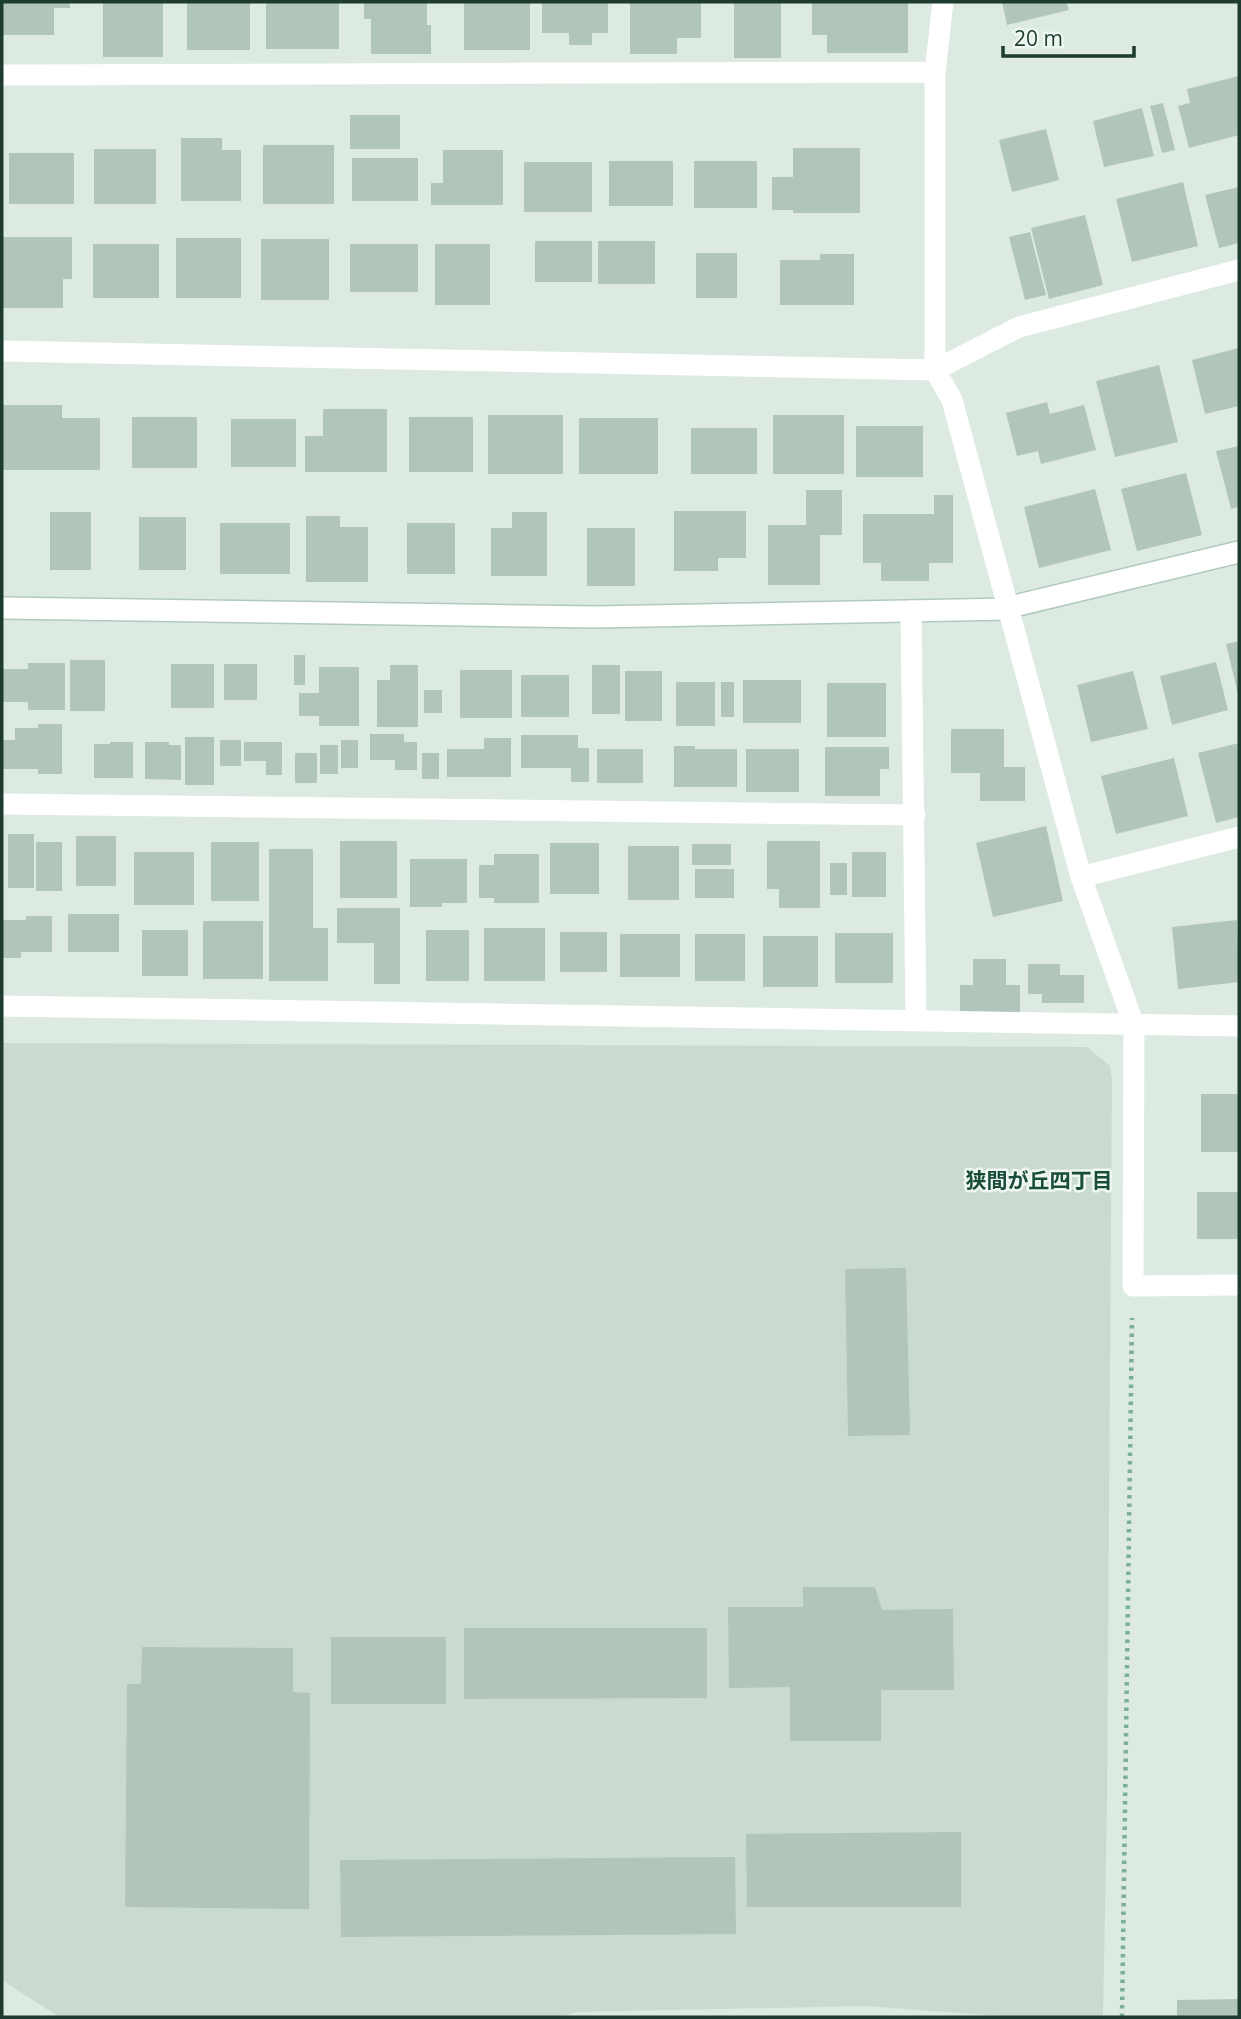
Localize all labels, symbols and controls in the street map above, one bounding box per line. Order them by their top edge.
scale bar [1003,14,1134,58]
text: 20 m [1014,24,1063,52]
district label: 狭間が丘四丁目 [966,1166,1113,1194]

